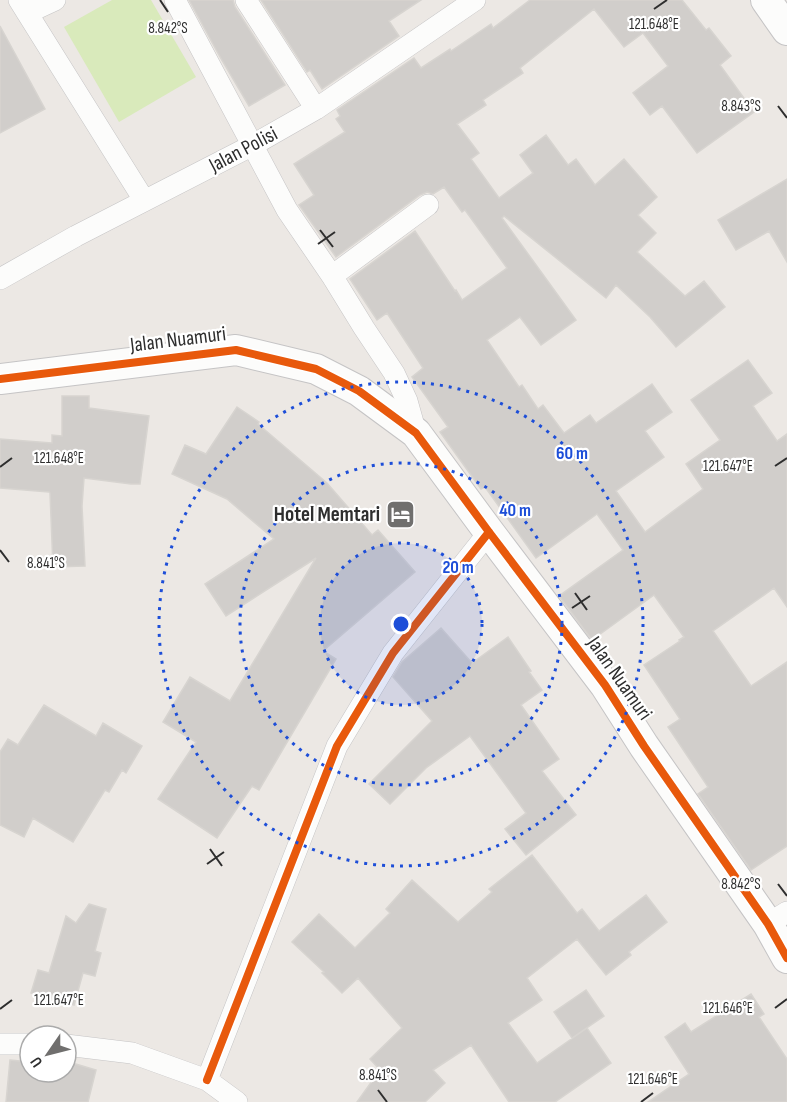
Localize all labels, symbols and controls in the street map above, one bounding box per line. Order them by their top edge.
text: 121.648°E [629,15,679,34]
text: 8.842°S [148,19,188,38]
text: 8.843°S [721,97,761,116]
street label: Jalan Polisi [204,121,282,178]
street label: Jalan Nuamuri [128,321,227,358]
text: 60 m [556,443,588,464]
text: 121.648°E [34,449,84,468]
text: 121.647°E [703,457,753,476]
hotel icon: Hotel Memtari [385,498,417,530]
text: 40 m [499,500,531,521]
place label: Hotel Memtari [274,502,380,527]
text: 8.841°S [27,554,65,573]
text: 20 m [442,557,474,578]
centre of rings [391,614,411,634]
street label: Jalan Nuamuri [581,631,658,725]
text: 8.842°S [721,875,761,894]
text: 121.647°E [34,991,84,1010]
text: 121.646°E [703,999,753,1018]
north arrow [18,1024,78,1084]
text: U [27,1053,47,1071]
text: 8.841°S [359,1066,397,1085]
text: 121.646°E [628,1070,678,1089]

